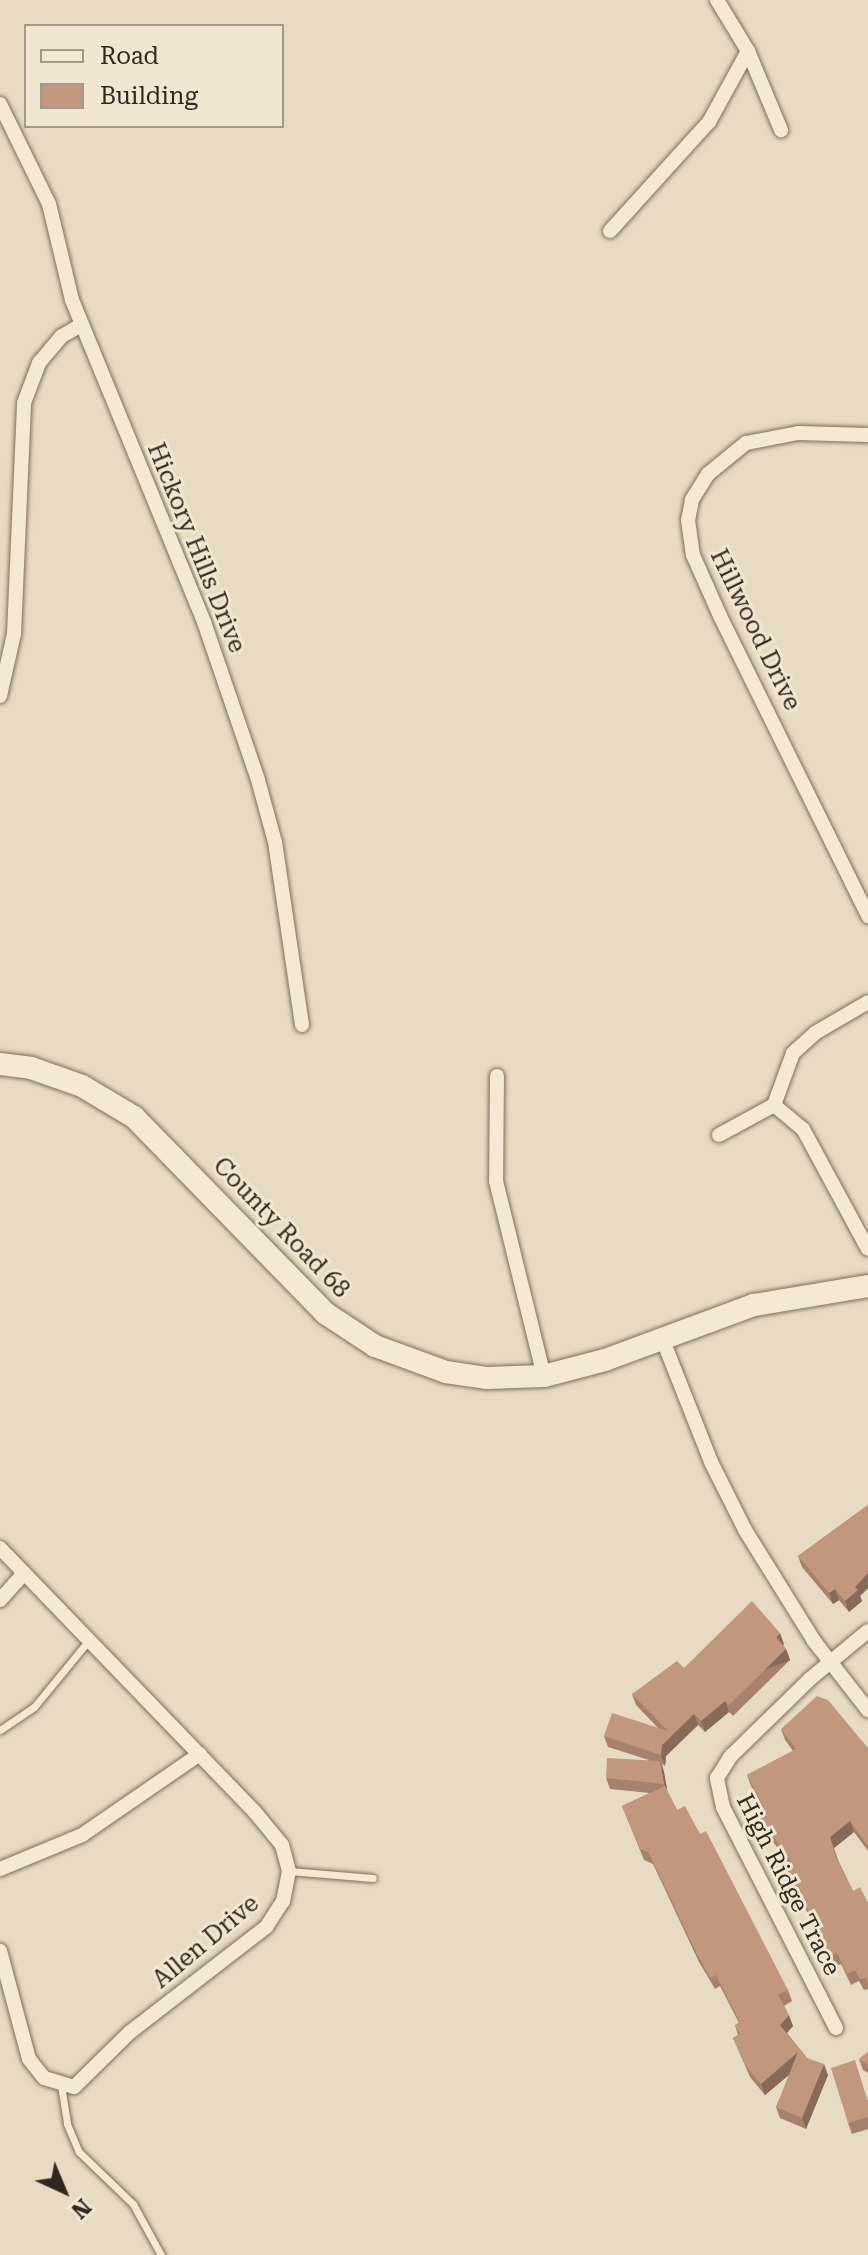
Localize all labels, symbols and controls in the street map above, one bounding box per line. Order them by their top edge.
legend [24,24,284,128]
text: Road [100,42,159,70]
text: Building [100,82,198,110]
street label: Hickory Hills Drive [141,439,251,657]
street label: Hillwood Drive [704,545,806,715]
street label: County Road 68 [207,1152,355,1304]
street label: High Ridge Trace [730,1790,846,1980]
street label: Allen Drive [147,1889,265,1995]
north arrow [24,2151,104,2231]
text: N [66,2194,96,2223]

